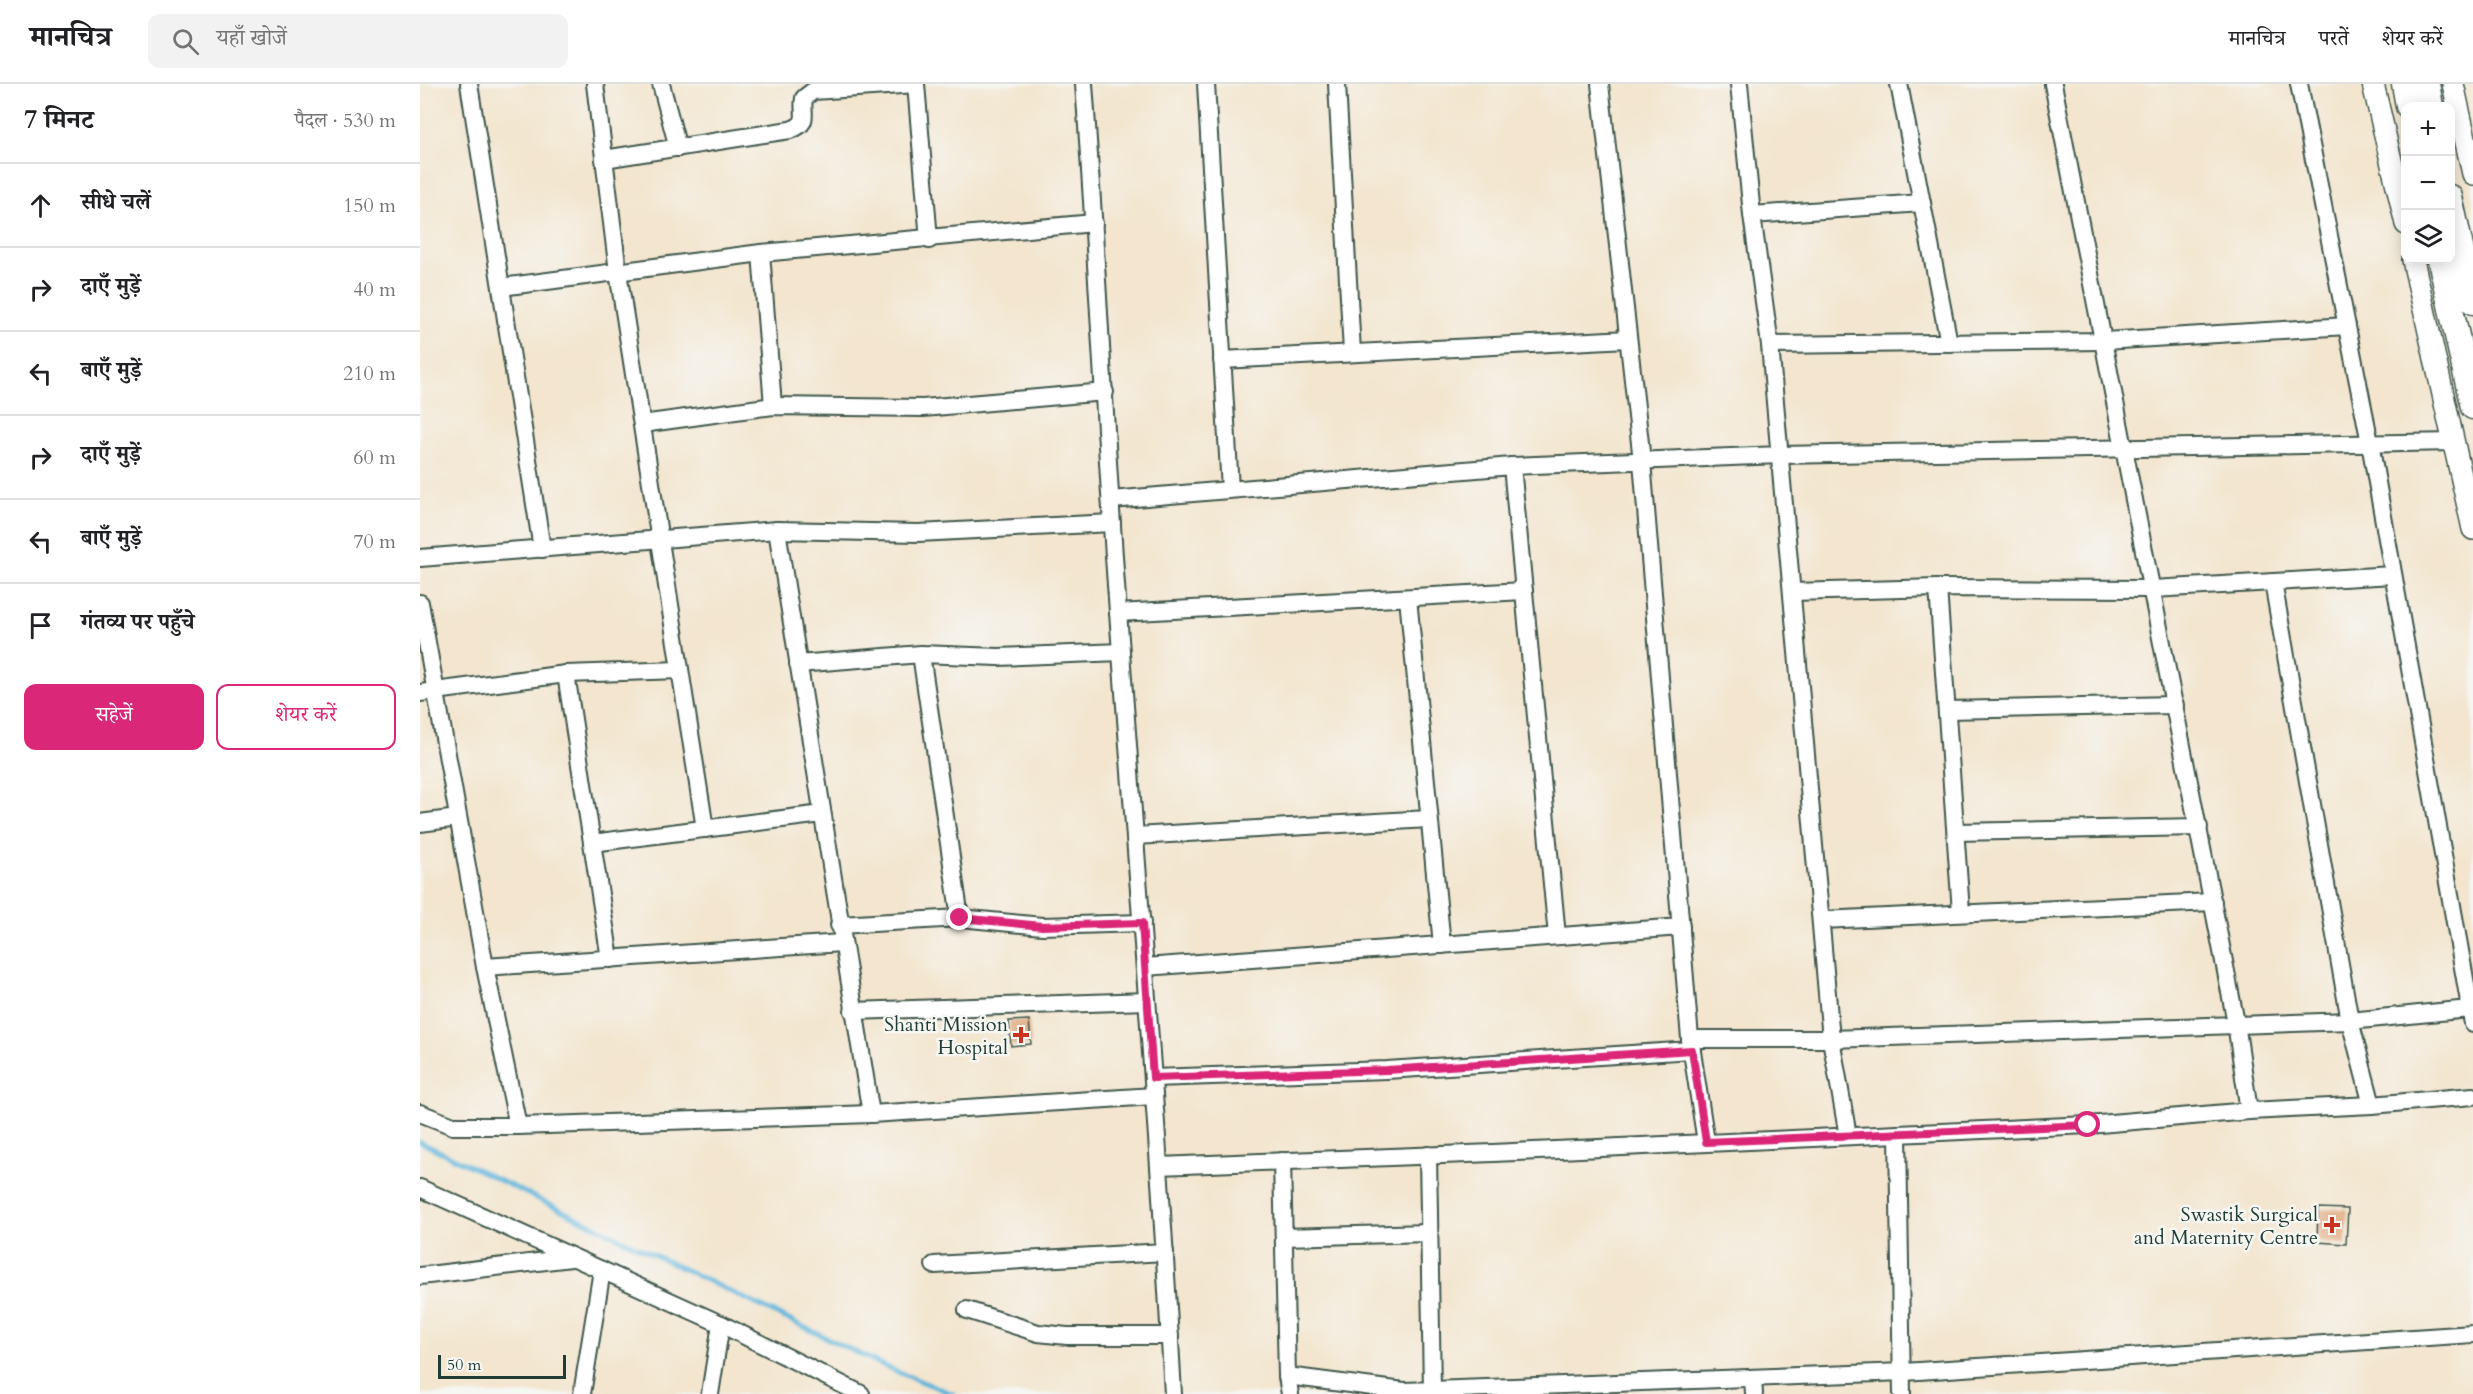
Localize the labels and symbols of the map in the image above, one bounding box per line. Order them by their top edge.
route end [946,904,972,930]
place label: Shanti Mission Hospital [884,1011,1009,1061]
marker: Shanti Mission Hospital [1012,1026,1030,1044]
route start [2074,1111,2100,1137]
place label: Swastik Surgical and Maternity Centre [2134,1201,2318,1251]
marker: Swastik Surgical and Maternity Centre [2323,1216,2341,1234]
scale bar [438,1352,566,1380]

